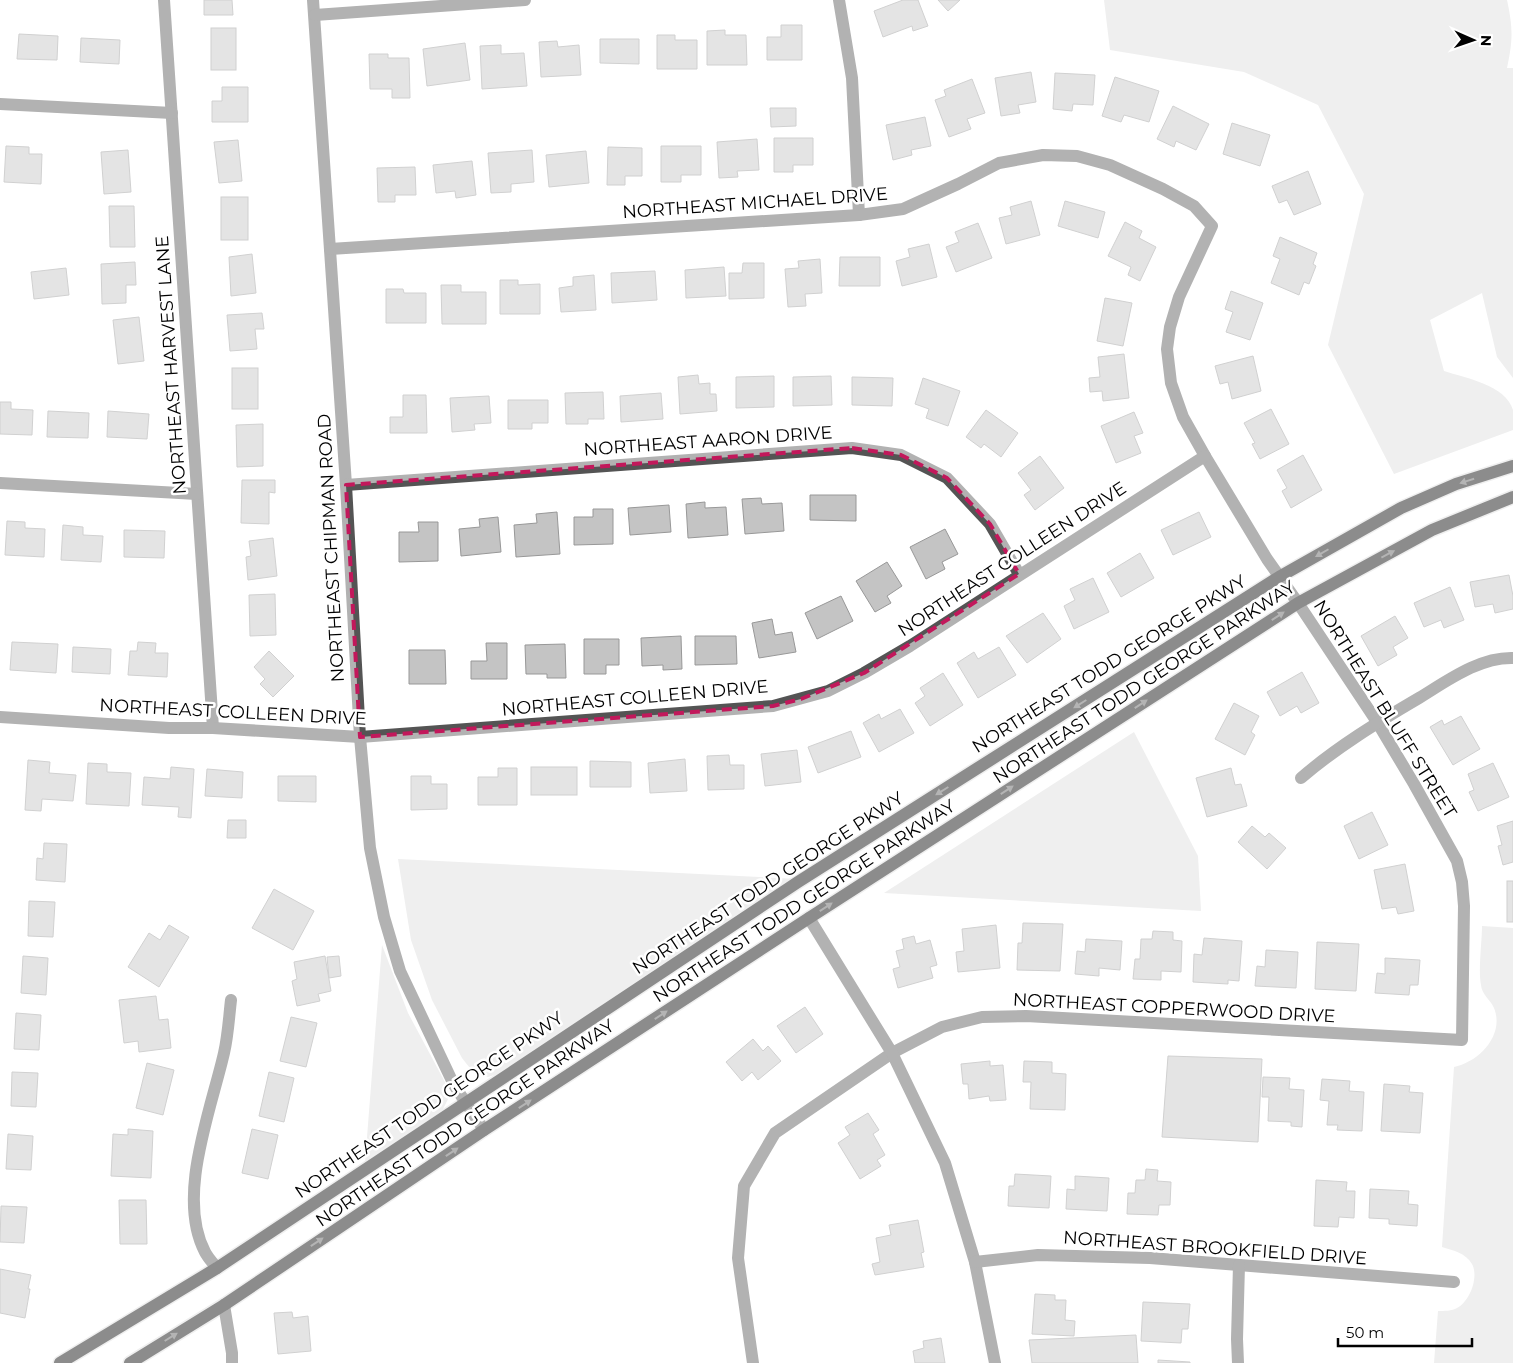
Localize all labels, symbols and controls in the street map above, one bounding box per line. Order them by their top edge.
north arrow [1448,15,1498,65]
text: N [1477,34,1495,46]
street label: NORTHEAST MICHAEL DRIVE [622,183,888,223]
street label: NORTHEAST HARVEST LANE [151,235,191,495]
street label: NORTHEAST CHIPMAN ROAD [313,413,349,683]
street label: NORTHEAST AARON DRIVE [583,421,833,461]
street label: NORTHEAST COLLEEN DRIVE [894,477,1130,641]
one-way arrow [1459,477,1474,485]
one-way arrow [1315,549,1328,558]
one-way arrow [1381,550,1394,559]
street label: NORTHEAST TODD GEORGE PKWY [968,570,1250,758]
street label: NORTHEAST TODD GEORGE PARKWAY [989,576,1300,788]
street label: NORTHEAST BLUFF STREET [1309,596,1462,823]
one-way arrow [1271,611,1284,621]
street label: NORTHEAST COLLEEN DRIVE [501,675,769,721]
street label: NORTHEAST COLLEEN DRIVE [99,694,367,730]
one-way arrow [1073,699,1086,708]
one-way arrow [1135,699,1148,708]
one-way arrow [1000,785,1014,795]
one-way arrow [936,786,949,795]
street label: NORTHEAST TODD GEORGE PKWY [628,787,908,979]
street label: NORTHEAST TODD GEORGE PARKWAY [649,795,960,1007]
one-way arrow [820,902,833,911]
street label: NORTHEAST COPPERWOOD DRIVE [1012,989,1336,1027]
street label: NORTHEAST TODD GEORGE PKWY [291,1006,568,1203]
one-way arrow [654,1010,668,1019]
street label: NORTHEAST TODD GEORGE PARKWAY [311,1014,619,1232]
one-way arrow [518,1099,532,1108]
one-way arrow [445,1147,459,1157]
street label: NORTHEAST BROOKFIELD DRIVE [1062,1226,1368,1270]
one-way arrow [310,1238,324,1247]
scale bar [1338,1316,1472,1348]
text: 50 m [1346,1323,1384,1342]
one-way arrow [165,1333,178,1342]

